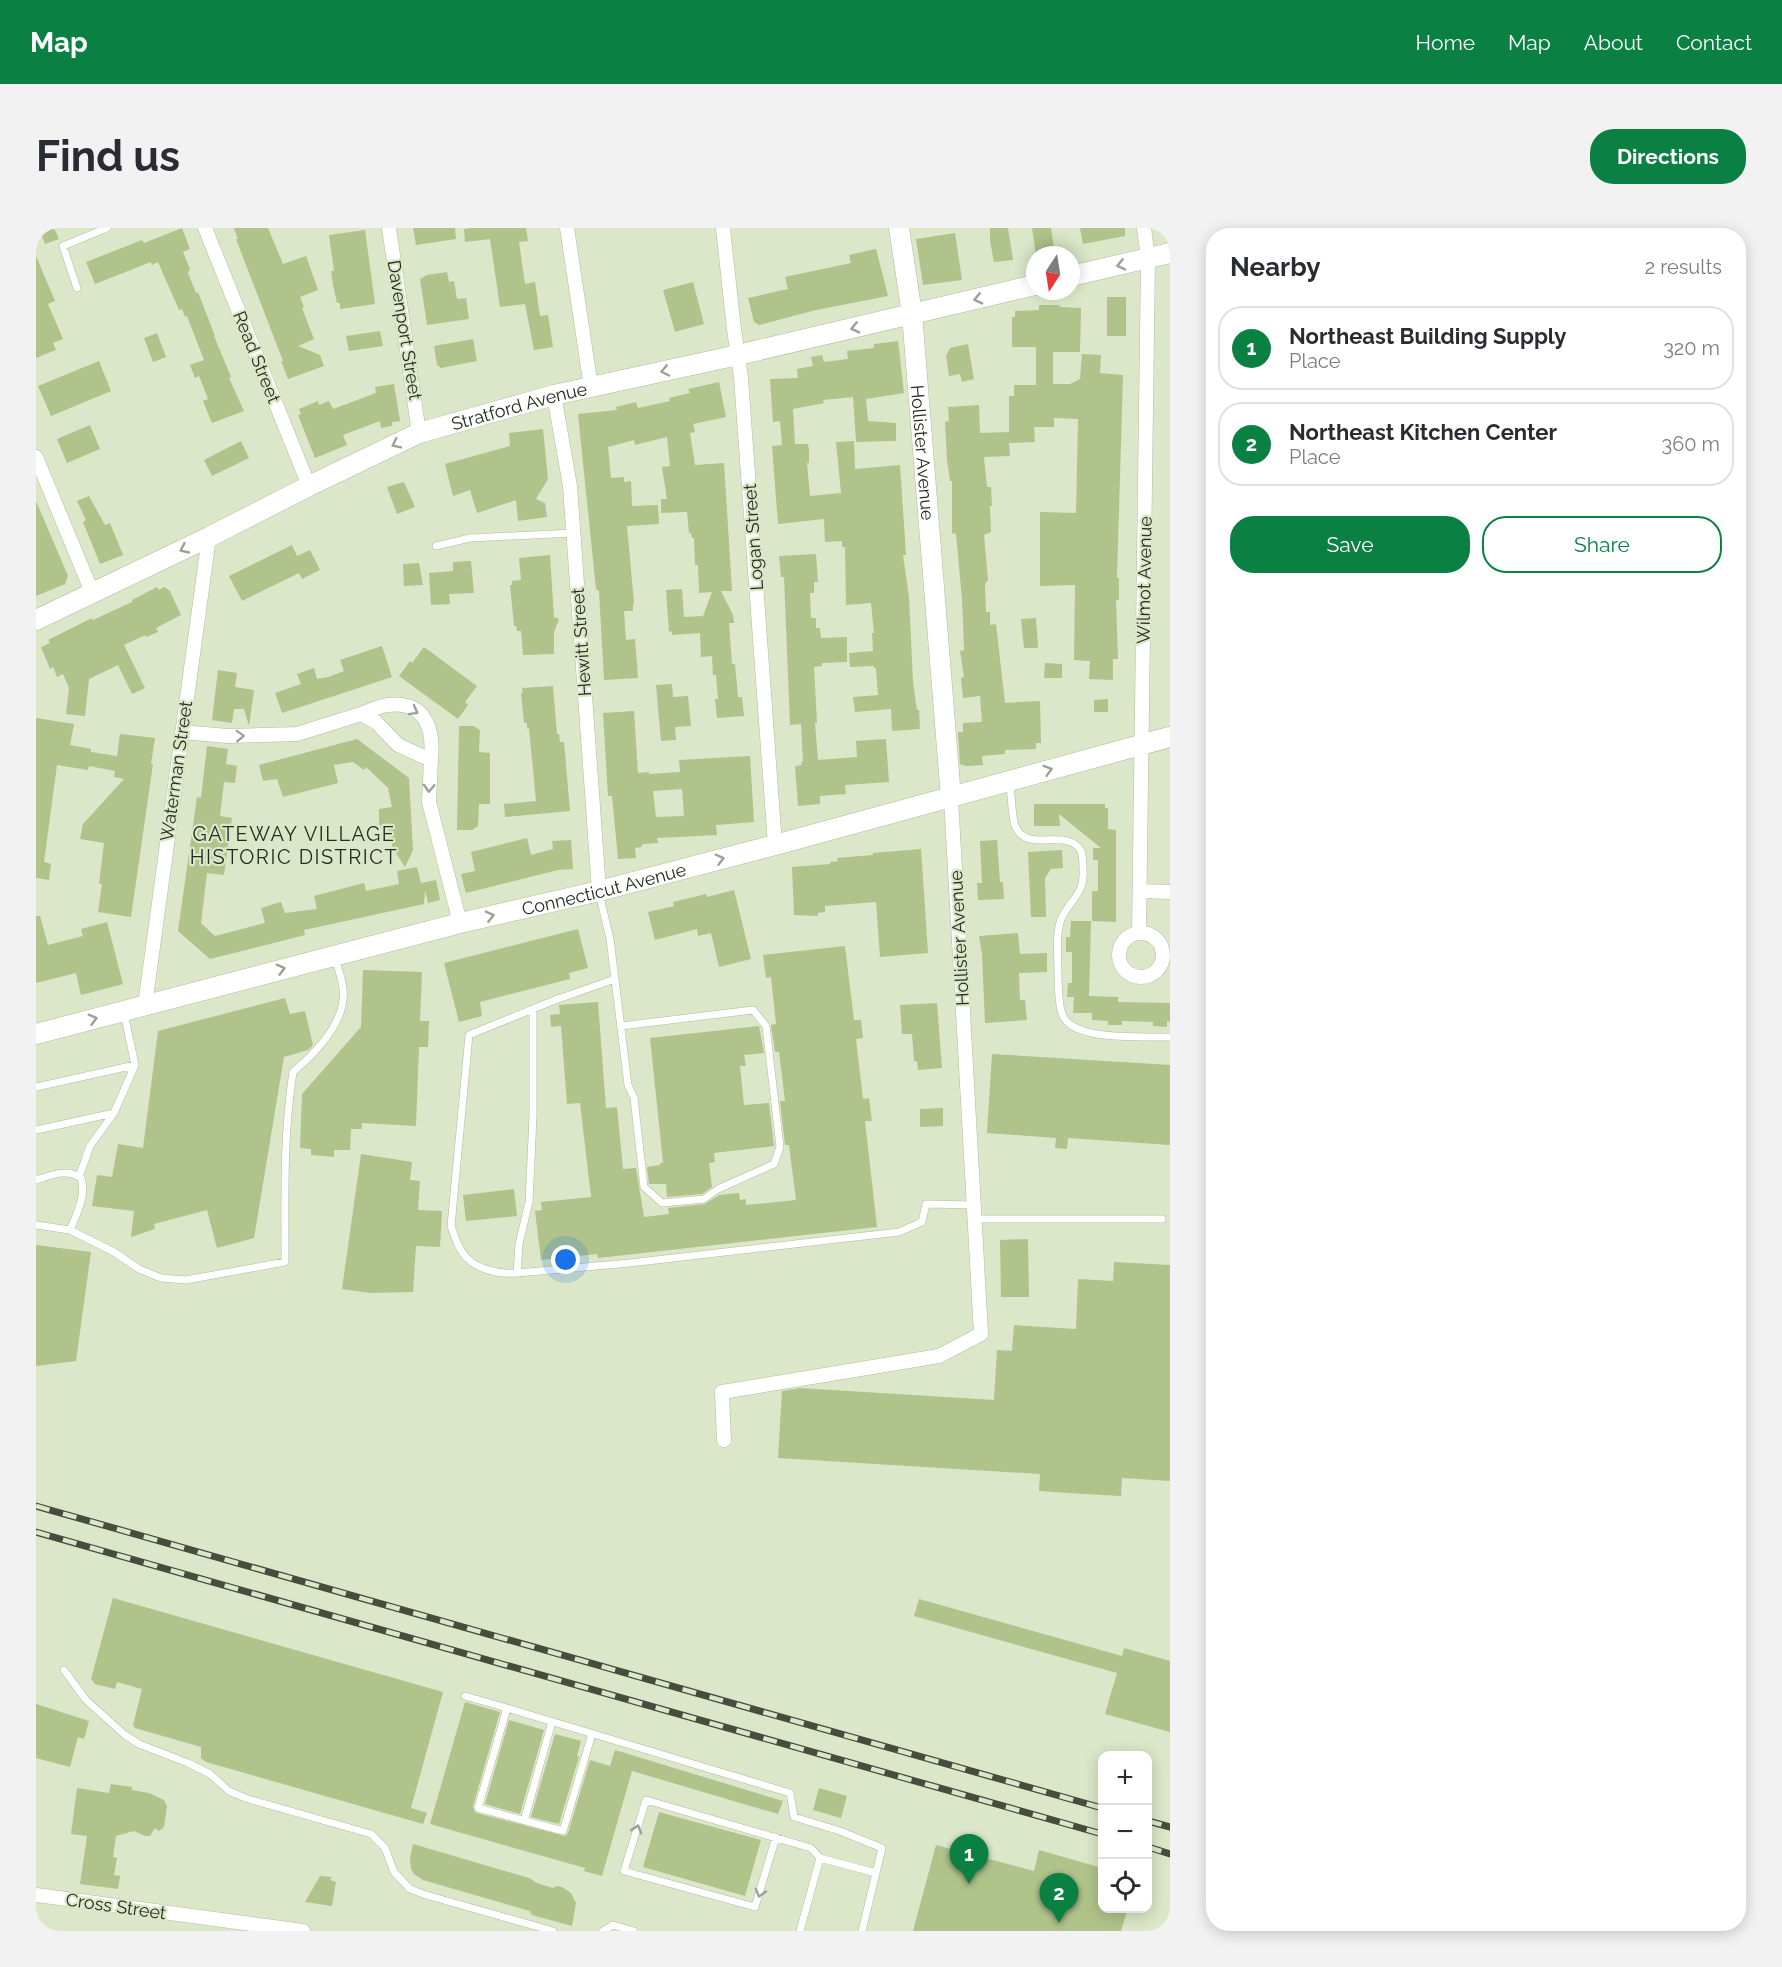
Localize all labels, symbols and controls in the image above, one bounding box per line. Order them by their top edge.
text: Map [30,26,88,59]
text: Home [1416,30,1475,55]
text: Map [1508,30,1551,55]
text: About [1584,30,1643,55]
text: Contact [1676,30,1752,55]
button: Directions [1590,129,1746,184]
text: Find us [36,132,180,181]
north arrow [1026,246,1080,300]
text: Nearby [1230,252,1320,282]
text: 2 results [1645,255,1722,279]
one-way arrow [1116,257,1126,270]
street label: Davenport Street [384,259,426,401]
one-way arrow [973,291,983,304]
street label: Read Street [229,308,285,406]
one-way arrow [850,320,860,333]
text: Northeast Building Supply [1289,323,1566,349]
text: 1 [1247,336,1256,360]
text: 320 m [1663,336,1720,360]
text: Place [1289,349,1340,373]
one-way arrow [660,364,670,377]
street label: Stratford Avenue [449,378,589,434]
street label: Hollister Avenue [907,384,939,522]
text: Northeast Kitchen Center [1289,419,1557,445]
text: 2 [1246,432,1257,456]
text: 360 m [1662,432,1720,456]
one-way arrow [392,437,403,449]
text: Place [1289,445,1340,469]
street label: Logan Street [739,483,767,591]
street label: Wilmot Avenue [1132,515,1156,644]
button: Save [1230,516,1470,573]
button: Share [1482,516,1722,573]
one-way arrow [179,542,190,554]
street label: Hewitt Street [567,587,595,697]
street label: Waterman Street [156,699,196,843]
one-way arrow [408,704,419,715]
one-way arrow [235,730,244,742]
one-way arrow [1043,765,1053,778]
one-way arrow [423,783,436,792]
district label: GATEWAY VILLAGE HISTORIC DISTRICT [190,822,398,869]
one-way arrow [715,854,725,867]
street label: Connecticut Avenue [520,858,688,919]
street label: Hollister Avenue [945,869,973,1006]
one-way arrow [485,910,495,923]
one-way arrow [276,964,286,977]
one-way arrow [87,1014,97,1026]
your location [551,1245,580,1274]
map controls [1098,1751,1152,1913]
button: + [1098,1751,1152,1805]
button: − [1098,1805,1152,1859]
one-way arrow [630,1824,642,1835]
pin: 1 [950,1834,988,1884]
button: locate [1098,1859,1152,1913]
pin: 2 [1040,1874,1078,1923]
one-way arrow [755,1887,767,1898]
street label: Cross Street [65,1889,167,1923]

